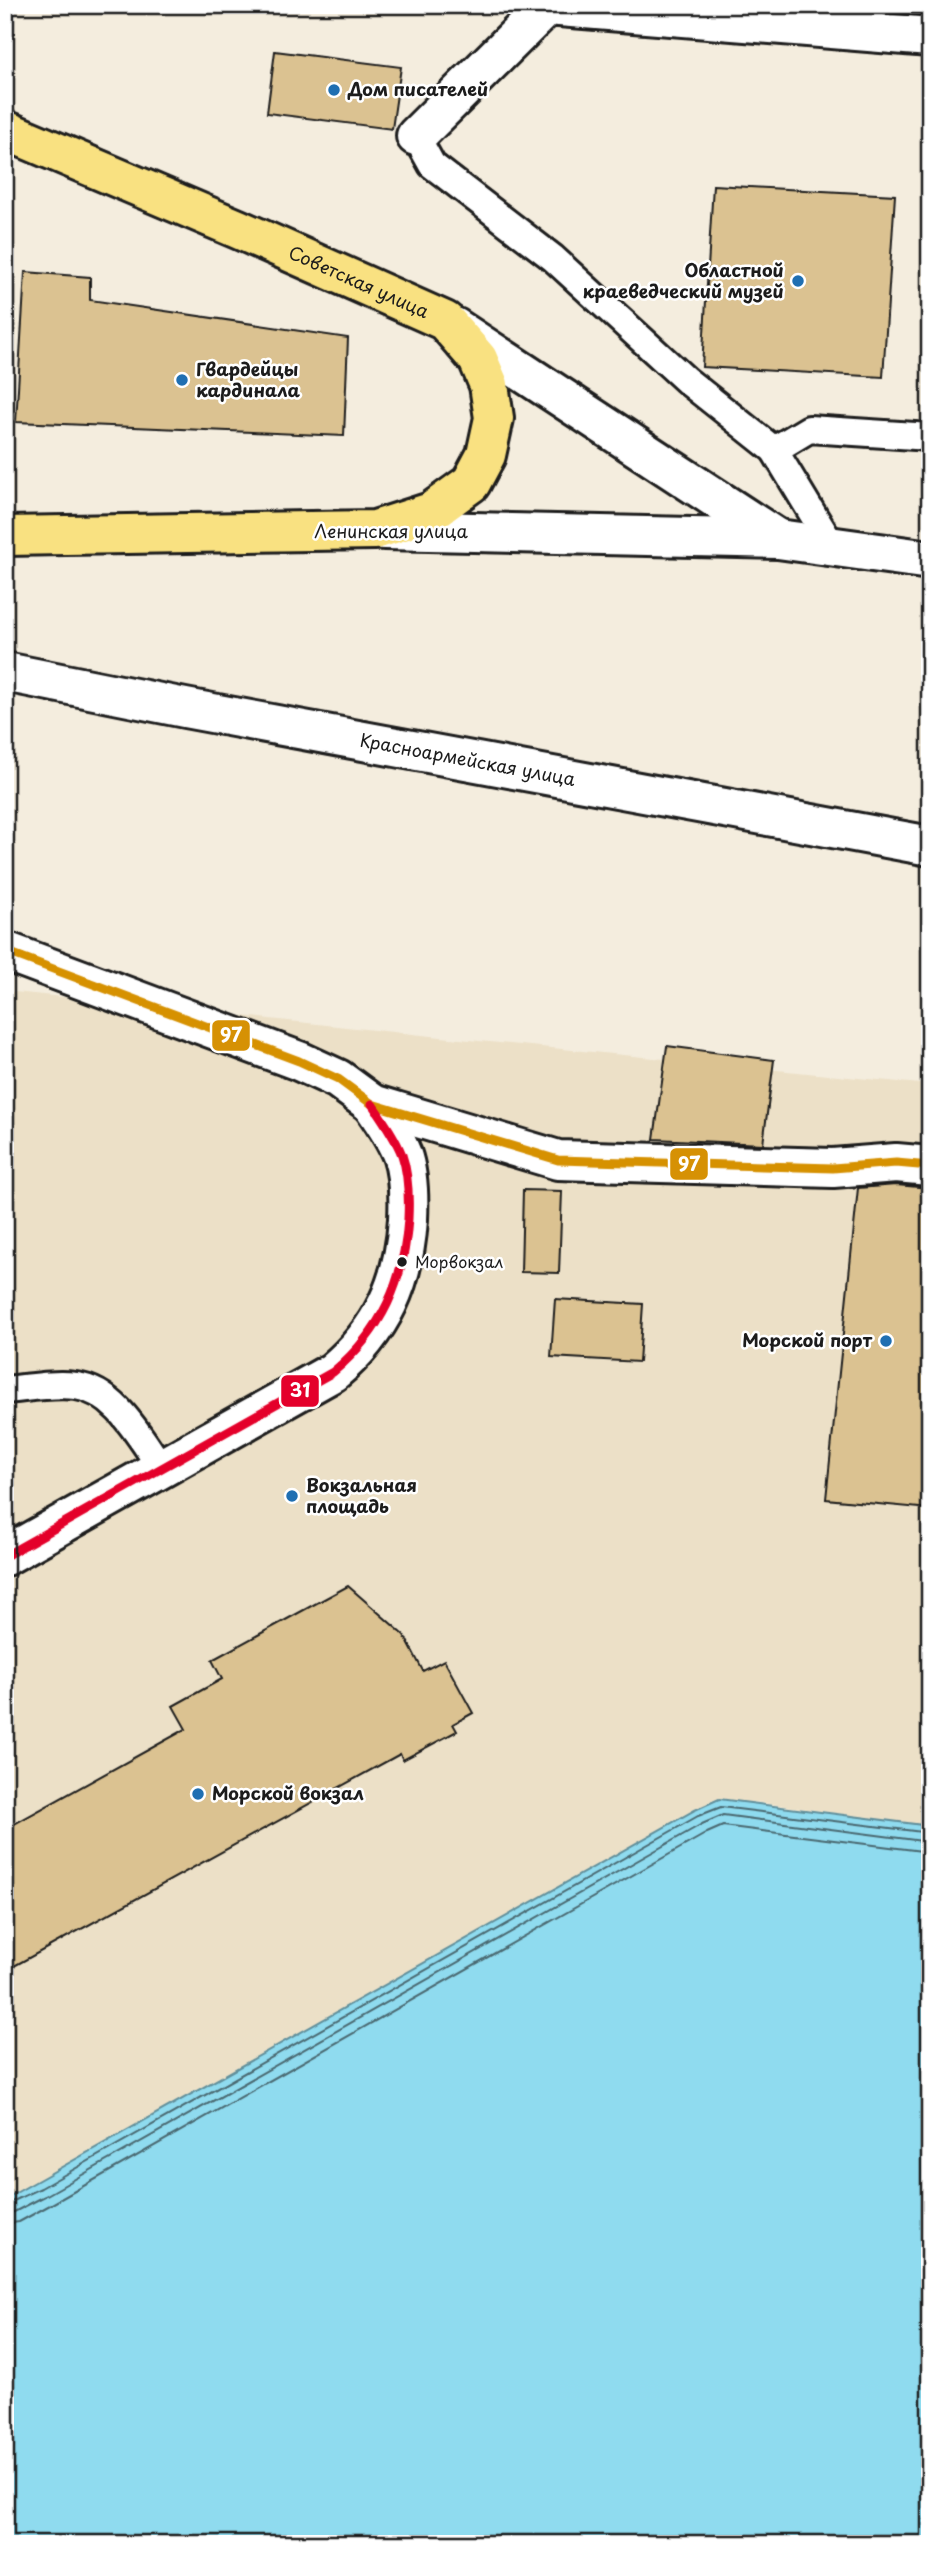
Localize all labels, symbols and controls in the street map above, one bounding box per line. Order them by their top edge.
place label: Дом писателей [347,75,489,102]
marker: Дом писателей [326,82,342,98]
street label: Советская улица [285,238,434,324]
place label: Областной краеведческий музей [582,256,784,304]
marker: Областной краеведческий музей [790,273,806,289]
place label: Гвардейцы кардинала [196,355,300,403]
marker: Гвардейцы кардинала [174,372,190,388]
street label: Ленинская улица [314,517,468,544]
street label: Красноармейская улица [358,726,578,792]
line badge: 97 [211,1019,251,1052]
text: 97 [220,1020,242,1048]
line badge: 97 [669,1147,709,1181]
text: 97 [678,1149,700,1177]
place label: Морвокзал [415,1249,503,1273]
marker: Морвокзал [395,1255,409,1269]
place label: Морской порт [742,1326,873,1353]
marker: Морской порт [878,1333,894,1349]
line badge: 31 [280,1374,320,1408]
text: 31 [290,1375,310,1403]
place label: Вокзальная площадь [306,1471,417,1519]
marker: Вокзальная площадь [284,1488,300,1504]
place label: Морской вокзал [212,1779,364,1806]
marker: Морской вокзал [190,1786,206,1802]

